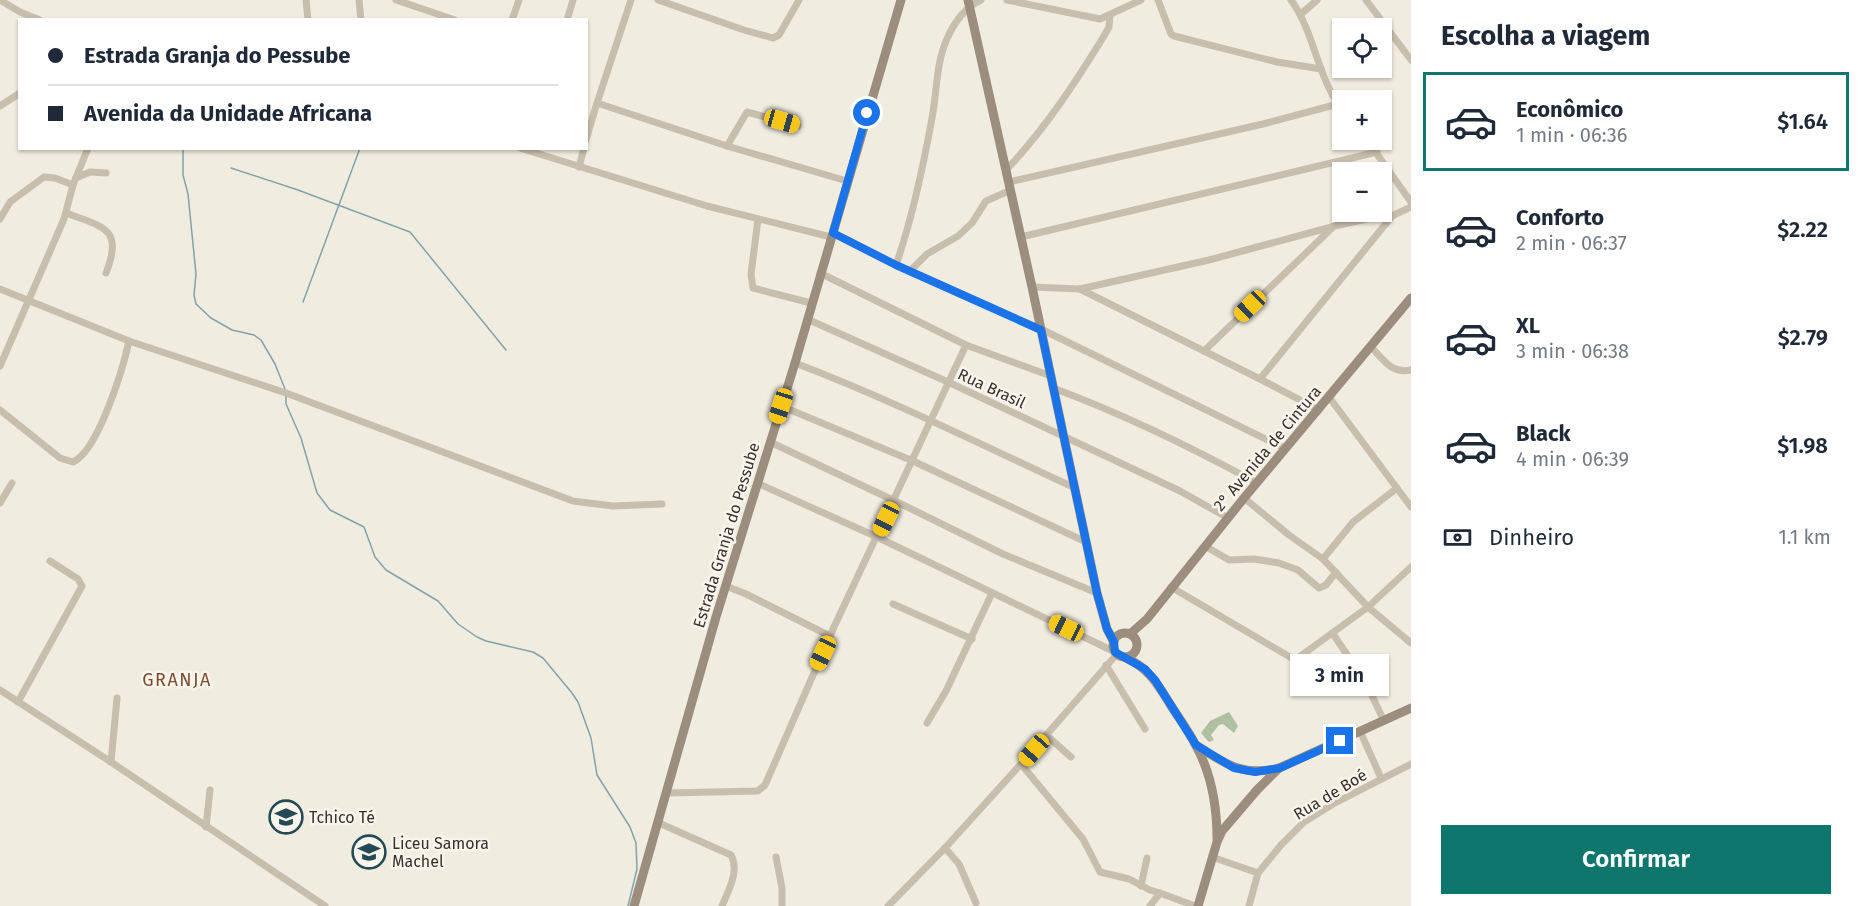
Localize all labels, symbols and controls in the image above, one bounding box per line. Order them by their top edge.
map controls [1332,18,1392,222]
button: locate [1332,18,1392,78]
text: Escolha a viagem [1441,20,1650,52]
text: Estrada Granja do Pessube [84,42,351,69]
button: + [1332,90,1392,150]
icon: car [1444,95,1498,149]
text: Econômico [1516,96,1623,123]
route start [853,99,880,126]
text: Avenida da Unidade Africana [84,100,372,127]
car [762,107,802,135]
text: $1.64 [1777,108,1828,135]
text: 1 min · 06:36 [1516,123,1627,147]
button: − [1332,162,1392,222]
icon: car [1444,203,1498,257]
text: Conforto [1516,204,1604,231]
text: $2.22 [1777,216,1828,243]
text: 2 min · 06:37 [1516,231,1627,255]
car [1231,287,1269,325]
icon: car [1444,311,1498,365]
text: XL [1516,312,1540,339]
text: $2.79 [1778,324,1828,351]
text: 3 min · 06:38 [1516,339,1629,363]
street label: Rua Brasil [955,365,1029,413]
street label: 2° Avenida de Cintura [1210,382,1325,515]
car [767,386,795,426]
icon: car [1444,419,1498,473]
text: Black [1516,420,1571,447]
text: $1.98 [1777,432,1828,459]
street label: Estrada Granja do Pessube [689,440,764,630]
text: 4 min · 06:39 [1516,447,1629,471]
car [870,499,902,539]
icon: cash [1441,521,1474,554]
text: Dinheiro [1489,524,1574,551]
text: 1.1 km [1778,525,1831,549]
car [1046,612,1086,644]
car [807,633,839,673]
callout: 3 min [1290,654,1390,696]
text: 3 min [1315,663,1364,687]
district label: GRANJA [142,669,212,691]
route end [1326,727,1353,754]
car [1015,731,1053,769]
street label: Rua de Boé [1290,765,1370,824]
school or university icon: Tchico Té [268,799,304,835]
place label: Tchico Té [309,808,375,827]
button: Confirmar [1441,825,1831,894]
school or university icon: Liceu Samora Machel [351,834,387,870]
place label: Liceu Samora Machel [392,834,489,871]

